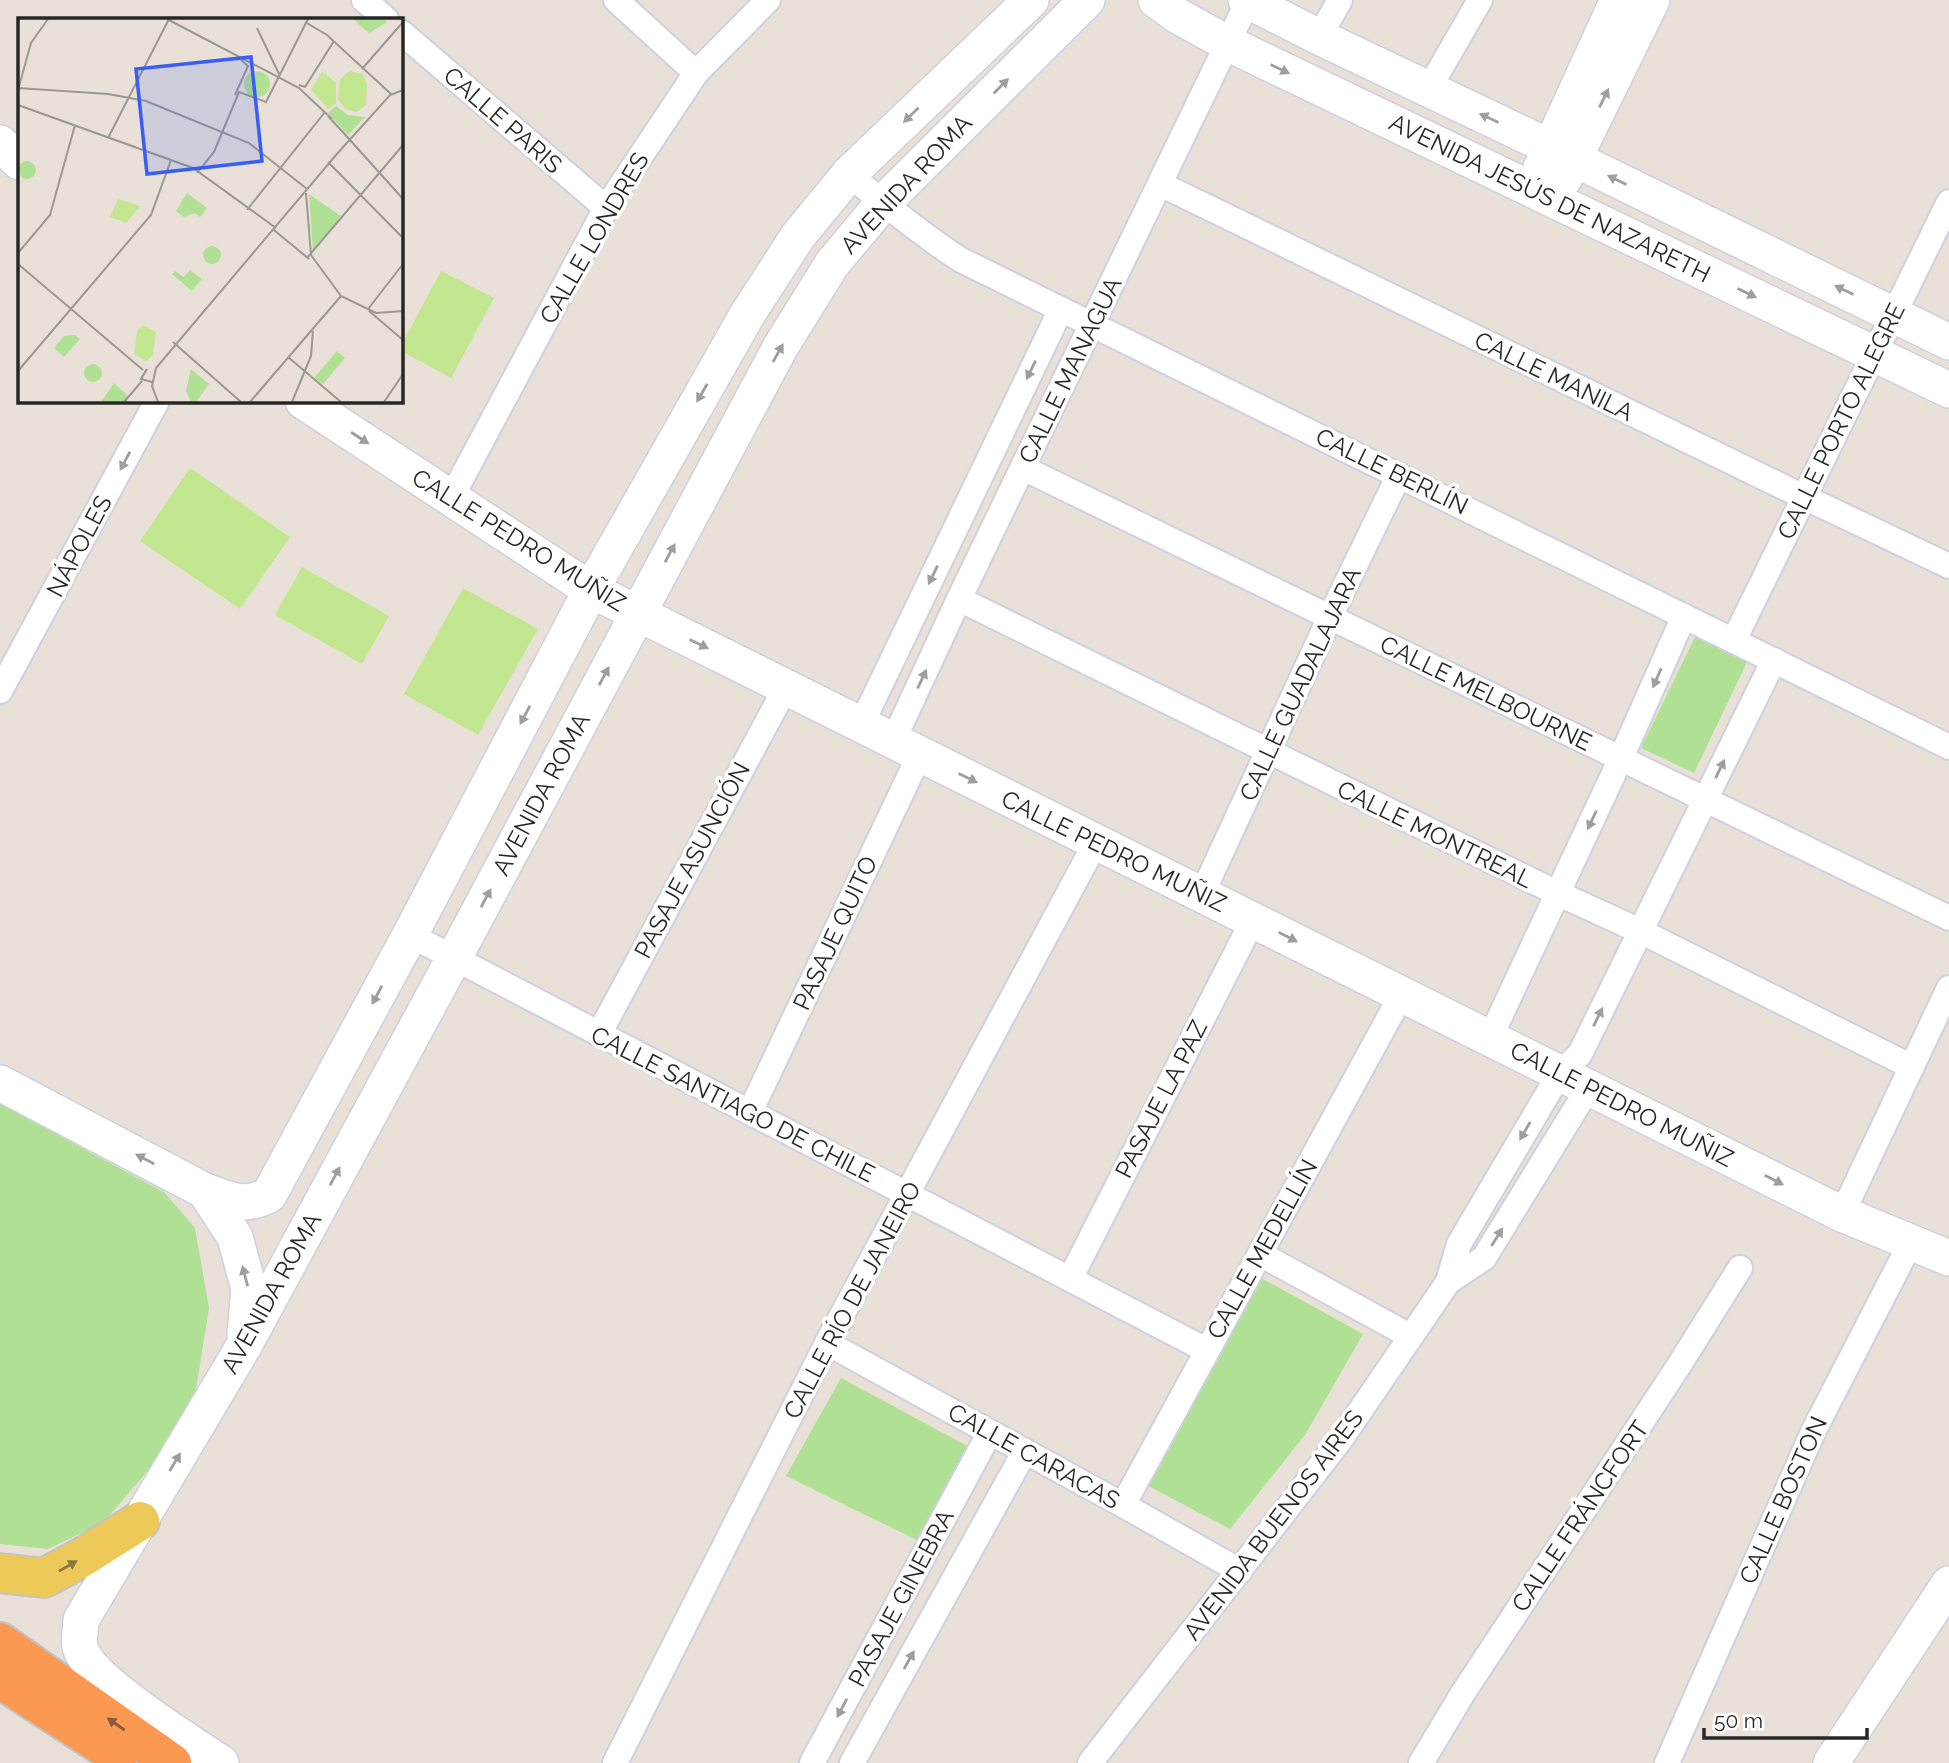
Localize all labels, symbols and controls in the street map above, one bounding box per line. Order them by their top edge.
inset map [18,18,402,402]
street label: CALLE PARIS [438,61,568,179]
one-way arrow [1270,63,1290,74]
one-way arrow [992,78,1009,94]
one-way arrow [1599,88,1610,108]
one-way arrow [903,106,920,122]
street label: AVENIDA JESÚS DE NAZARETH [1385,107,1715,289]
street label: AVENIDA ROMA [834,109,978,259]
one-way arrow [1478,112,1499,123]
street label: CALLE LONDRES [533,147,655,329]
one-way arrow [1607,174,1627,185]
street label: CALLE MANAGUA [1012,272,1128,468]
one-way arrow [1834,285,1854,296]
one-way arrow [1737,287,1757,298]
street label: CALLE PORTO ALEGRE [1771,298,1911,544]
street label: CALLE MANILA [1470,325,1638,427]
one-way arrow [772,343,784,362]
one-way arrow [1025,360,1037,380]
one-way arrow [696,383,708,403]
street label: CALLE BERLÍN [1311,422,1473,520]
one-way arrow [351,432,370,445]
one-way arrow [119,451,131,471]
street label: CALLE PEDRO MUÑIZ [407,462,631,618]
street label: NÁPOLES [40,490,118,602]
one-way arrow [664,543,676,563]
street label: CALLE GUADALAJARA [1233,563,1367,805]
one-way arrow [927,565,938,585]
street label: CALLE MELBOURNE [1375,629,1597,757]
one-way arrow [689,638,709,649]
one-way arrow [598,665,610,685]
one-way arrow [1651,668,1663,688]
one-way arrow [916,669,928,689]
one-way arrow [519,705,531,725]
street label: AVENIDA ROMA [486,708,596,880]
street label: PASAJE ASUNCIÓN [628,757,756,963]
one-way arrow [1715,759,1726,779]
one-way arrow [958,772,978,784]
street label: CALLE MONTREAL [1333,774,1537,894]
street label: CALLE PEDRO MUÑIZ [997,784,1231,918]
one-way arrow [1586,810,1598,830]
street label: PASAJE QUITO [787,851,883,1015]
one-way arrow [480,888,491,908]
one-way arrow [1278,932,1298,943]
one-way arrow [371,985,383,1005]
one-way arrow [1592,1007,1603,1027]
street label: PASAJE LA PAZ [1109,1015,1213,1183]
street label: CALLE SANTIAGO DE CHILE [586,1020,880,1188]
street label: CALLE PEDRO MUÑIZ [1506,1035,1738,1173]
one-way arrow [1519,1122,1532,1141]
one-way arrow [135,1154,155,1165]
street label: CALLE MEDELLÍN [1201,1154,1323,1344]
one-way arrow [330,1166,341,1186]
one-way arrow [1764,1175,1784,1186]
street label: CALLE RÍO DE JANEIRO [777,1176,927,1424]
street label: AVENIDA ROMA [215,1208,327,1378]
one-way arrow [1490,1227,1503,1246]
one-way arrow [240,1265,250,1286]
street label: CALLE CARACAS [943,1397,1125,1515]
street label: AVENIDA BUENOS AIRES [1177,1404,1369,1646]
street label: CALLE BOSTON [1733,1412,1833,1588]
street label: CALLE FRÁNCFORT [1505,1415,1655,1617]
one-way arrow [168,1453,181,1472]
street label: PASAJE GINEBRA [842,1504,960,1692]
one-way arrow [58,1560,77,1572]
one-way arrow [903,1651,915,1670]
scale bar [1704,1696,1867,1740]
one-way arrow [836,1698,848,1718]
text: 50 m [1714,1708,1763,1733]
one-way arrow [107,1717,125,1731]

